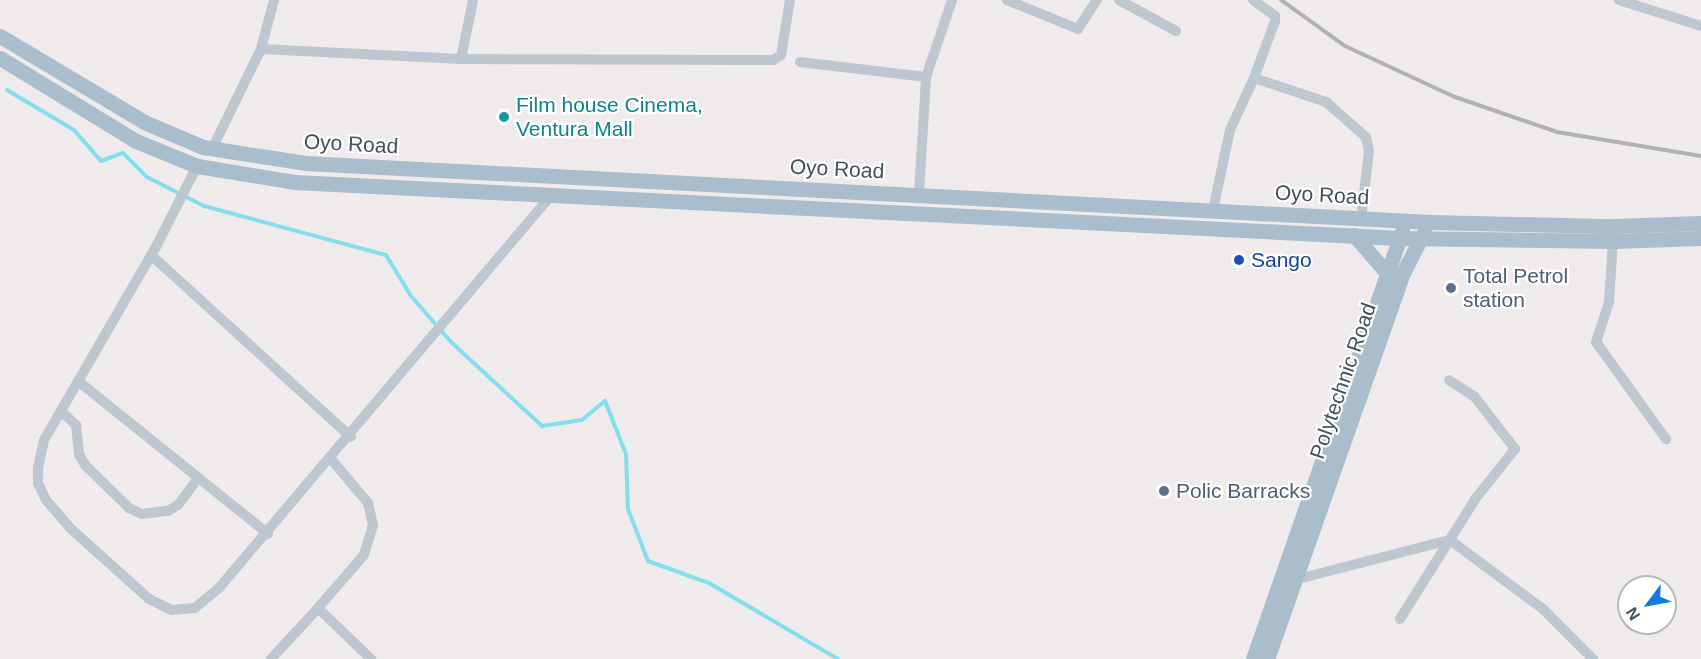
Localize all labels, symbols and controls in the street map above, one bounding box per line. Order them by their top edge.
place label: Film house Cinema, Ventura Mall [516,92,703,142]
marker: Film house Cinema, Ventura Mall [497,110,511,124]
street label: Oyo Road [303,129,399,159]
street label: Oyo Road [789,154,885,184]
street label: Oyo Road [1274,180,1370,210]
place label: Sango [1251,247,1312,273]
marker: Sango [1232,253,1246,267]
place label: Total Petrol station [1463,263,1568,313]
marker: Total Petrol station [1444,281,1458,295]
street label: Polytechnic Road [1304,300,1382,462]
place label: Polic Barracks [1176,478,1310,504]
marker: Polic Barracks [1157,484,1171,498]
north arrow [1617,575,1677,635]
text: N [1623,604,1643,623]

